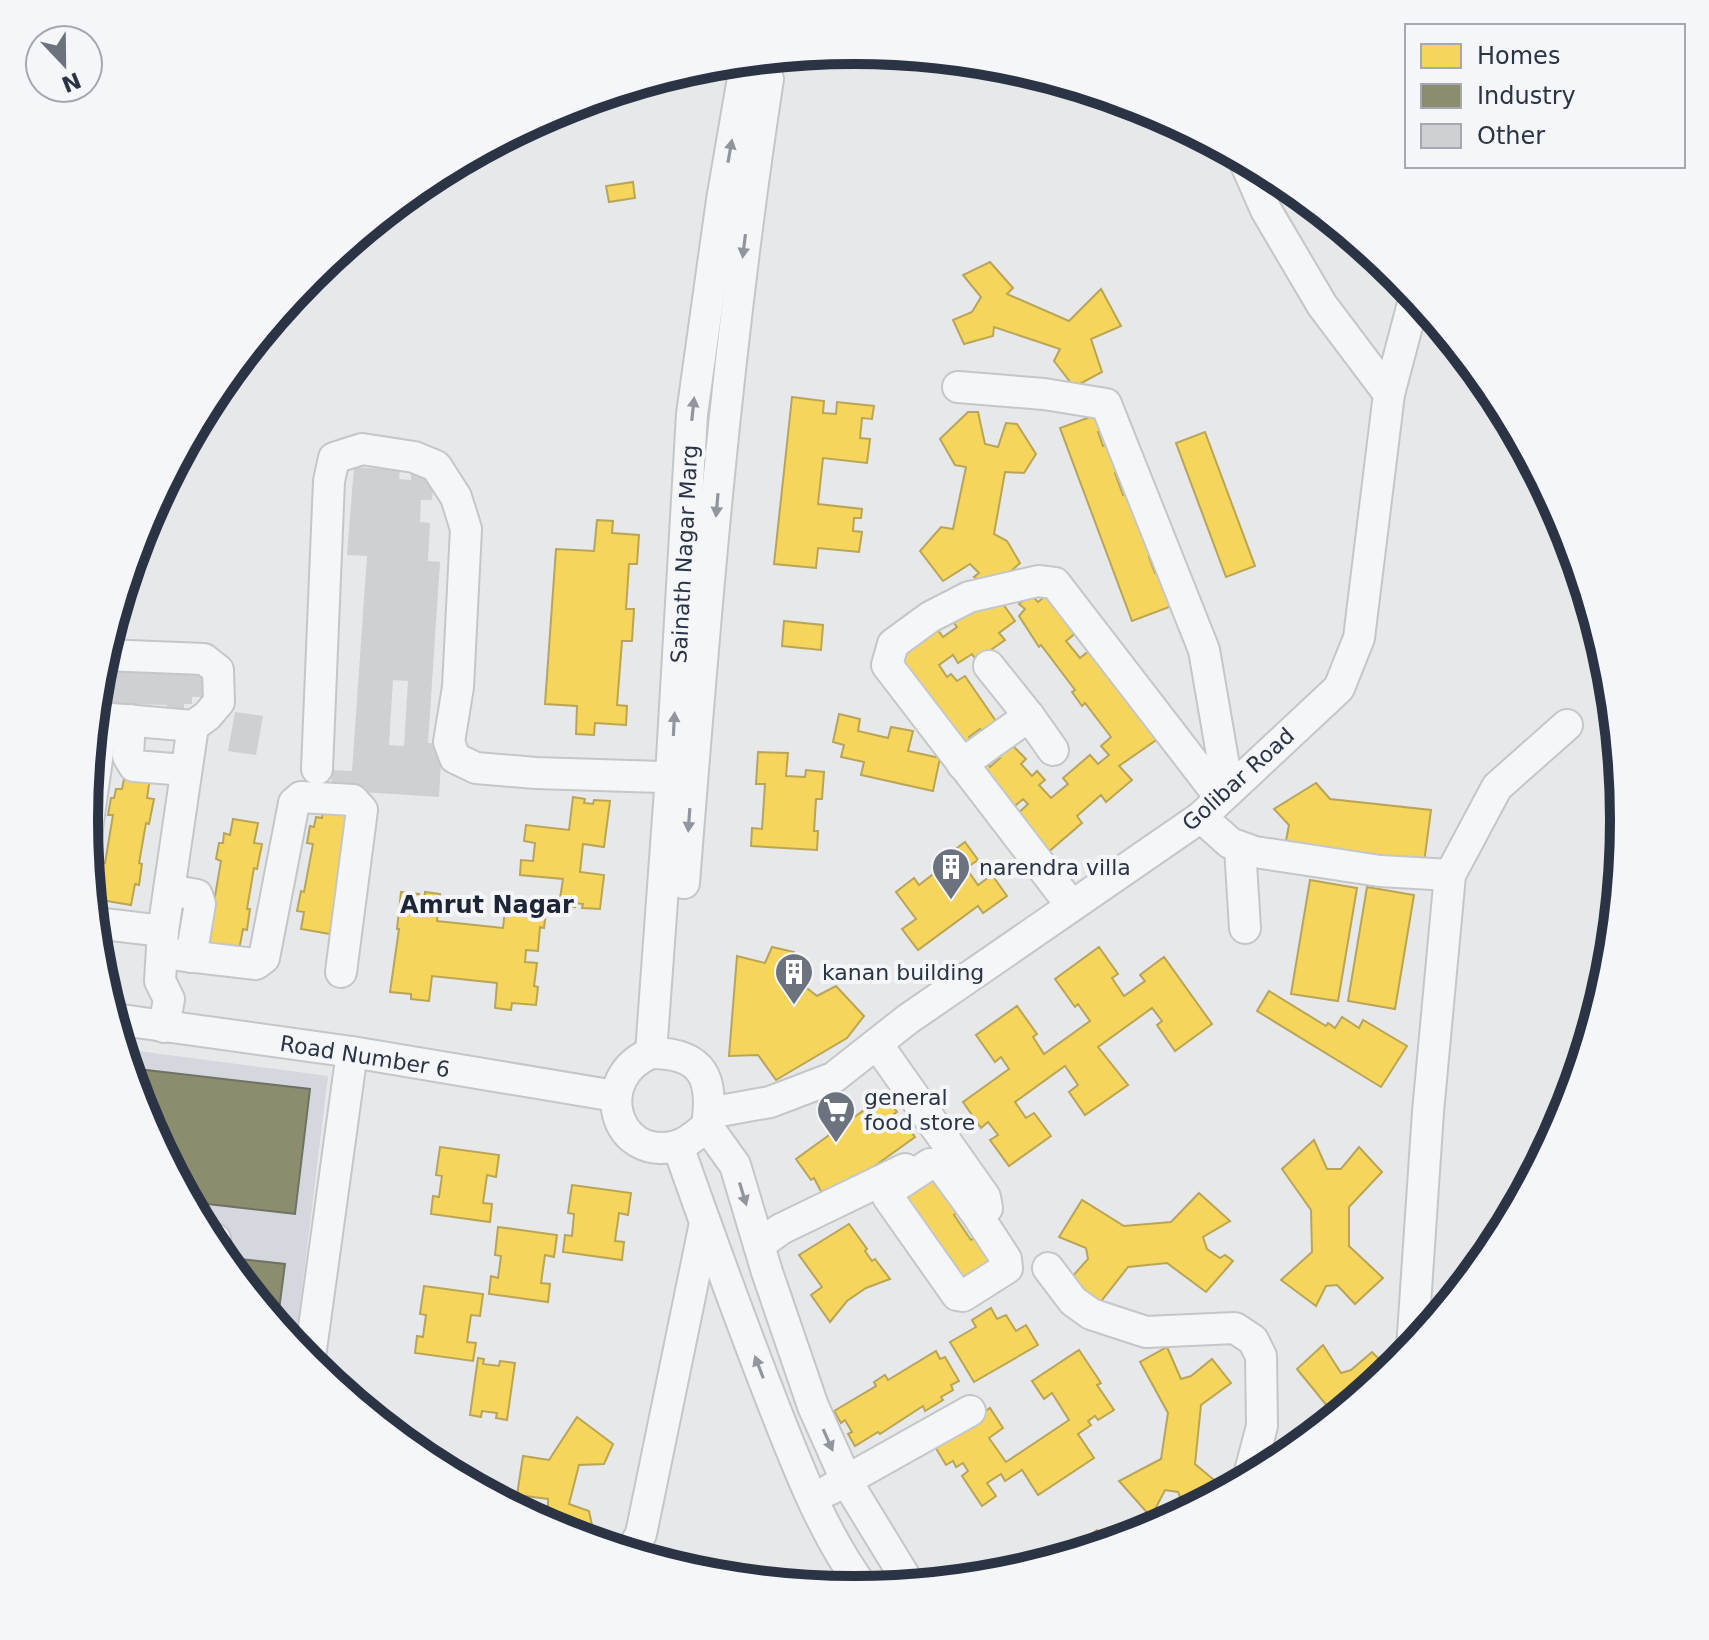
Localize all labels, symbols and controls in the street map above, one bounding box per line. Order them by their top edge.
north arrow [24,24,104,104]
legend [1405,24,1685,168]
text: Homes [1477,42,1560,70]
text: N [58,67,85,97]
text: Industry [1477,82,1576,110]
text: Other [1477,122,1545,150]
one-way arrow [725,139,737,164]
one-way arrow [737,234,750,259]
one-way arrow [686,396,699,421]
street label: Sainath Nagar Marg [666,444,703,664]
one-way arrow [710,493,723,518]
one-way arrow [668,711,681,736]
street label: Golibar Road [1177,723,1299,836]
one-way arrow [682,808,695,833]
building icon: narendra villa [930,846,972,901]
place label: narendra villa [979,855,1131,880]
district label: Amrut Nagar [400,891,574,919]
building icon: kanan building [773,951,815,1006]
place label: kanan building [822,960,984,985]
street label: Road Number 6 [278,1031,452,1082]
place label: general food store [864,1085,975,1135]
supermarket icon: general food store [815,1089,857,1144]
one-way arrow [737,1182,750,1206]
one-way arrow [752,1355,765,1379]
one-way arrow [821,1428,834,1451]

